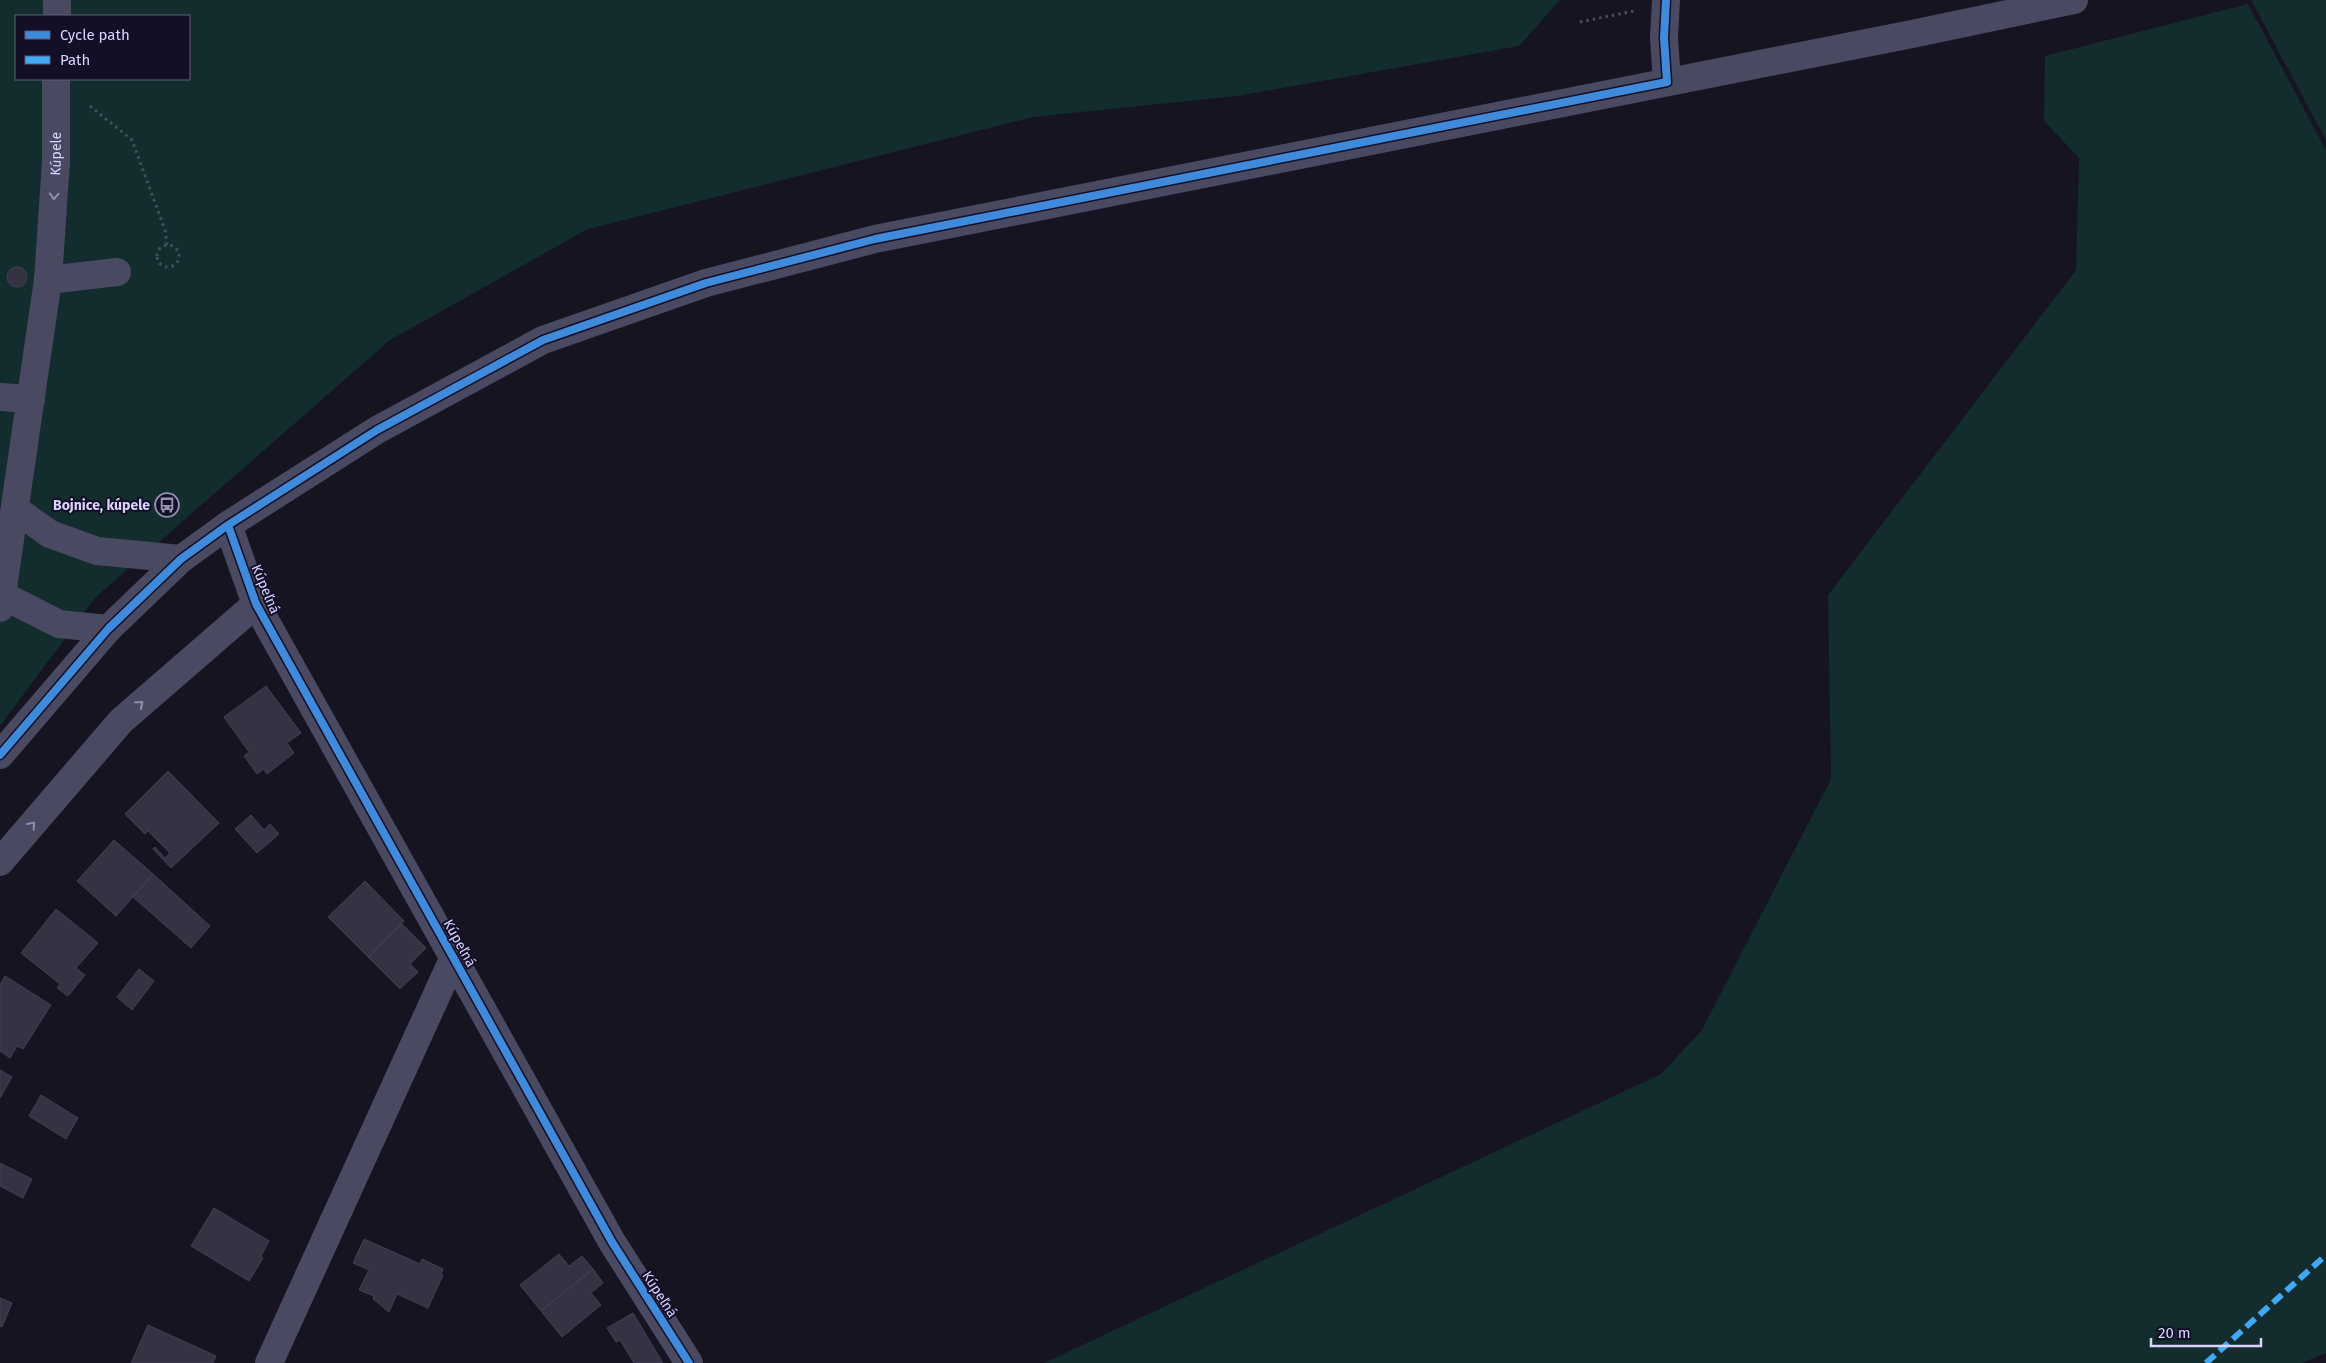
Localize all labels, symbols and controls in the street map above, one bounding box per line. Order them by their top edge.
legend [15,15,190,80]
text: Cycle path [60,26,130,44]
text: Path [60,51,90,69]
street label: Kúpele [47,132,65,176]
one-way arrow [48,192,59,200]
bus stop icon: Bojnice, kúpele [154,492,180,518]
place label: Bojnice, kúpele [53,497,150,514]
street label: Kúpeľná [248,562,284,616]
one-way arrow [135,701,144,710]
one-way arrow [26,821,35,830]
street label: Kúpeľná [440,916,480,970]
street label: Kúpeľná [638,1268,681,1321]
scale bar [2151,1316,2261,1348]
text: 20 m [2158,1324,2191,1342]

